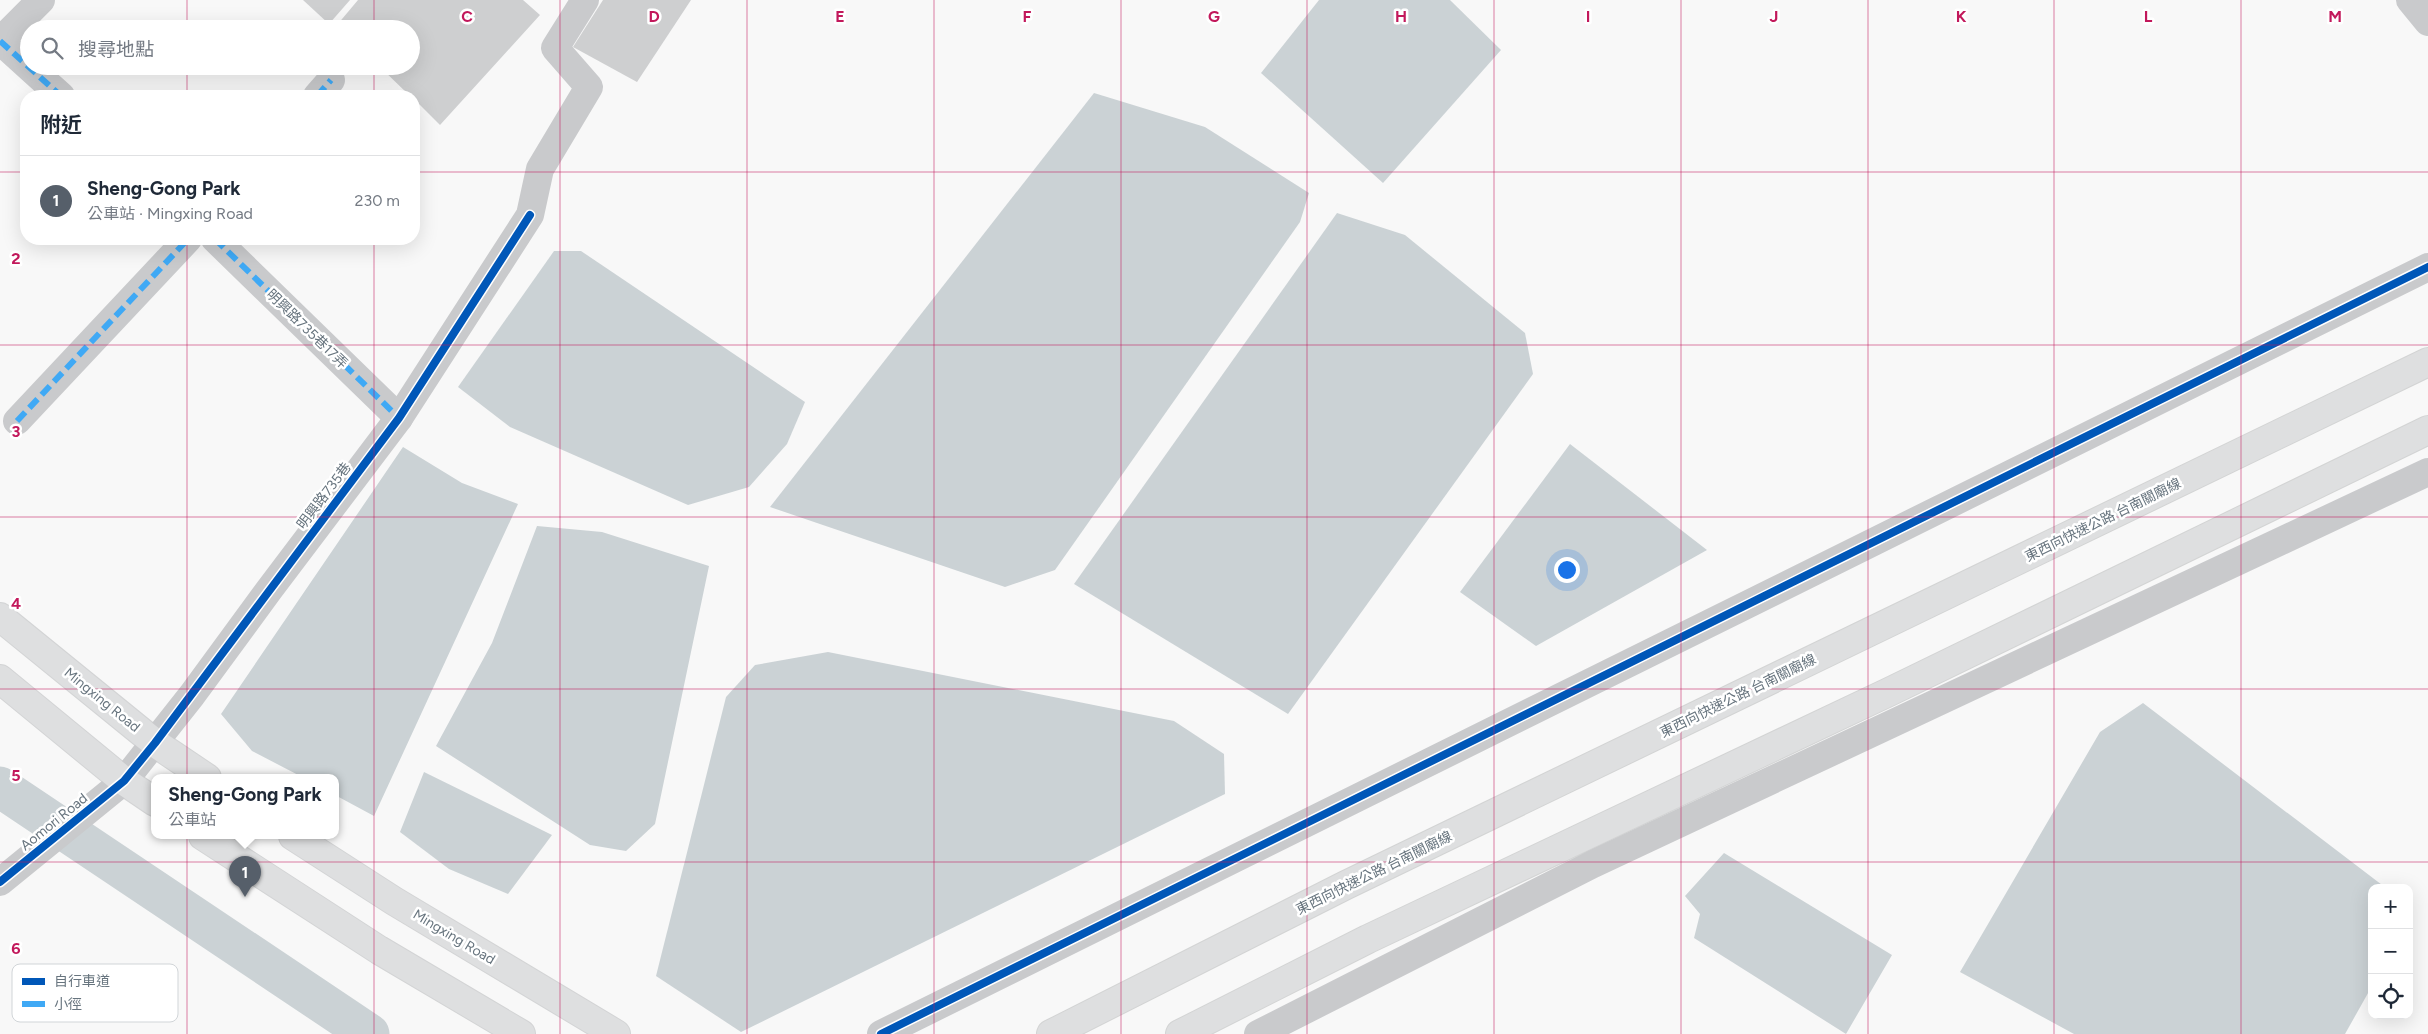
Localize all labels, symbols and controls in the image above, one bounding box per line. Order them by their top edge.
text: C [461,7,473,26]
text: D [648,7,660,26]
text: E [835,7,845,26]
text: F [1023,7,1032,26]
text: G [1208,7,1220,26]
text: H [1395,7,1407,26]
text: I [1586,7,1590,26]
text: J [1770,7,1778,26]
text: K [1956,7,1967,26]
text: L [2144,7,2153,26]
text: M [2328,7,2342,26]
search box [20,20,420,75]
icon: search [38,34,66,62]
text: 搜尋地點 [78,38,154,61]
text: 附近 [40,112,82,137]
text: Sheng-Gong Park [87,177,241,200]
text: 1 [53,191,59,210]
text: 230 m [355,191,400,210]
text: 公車站 · Mingxing Road [87,204,253,223]
text: 2 [11,249,21,268]
street label: 明興路735巷17弄 [263,286,351,372]
text: 3 [12,422,21,441]
street label: 明興路735巷 [293,459,355,533]
street label: 東西向快速公路 台南關廟線 [2022,475,2184,565]
your location [1554,557,1580,583]
text: 4 [11,594,21,613]
street label: 東西向快速公路 台南關廟線 [1657,651,1819,741]
street label: Mingxing Road [61,664,143,736]
text: 5 [11,766,21,785]
popup [151,774,339,839]
text: Sheng-Gong Park [168,783,322,806]
street label: Aomori Road [17,790,91,854]
text: 公車站 [168,810,216,829]
street label: 東西向快速公路 台南關廟線 [1293,828,1455,918]
pin: 1 [229,856,261,897]
map controls [2368,884,2413,1019]
button: + [2368,884,2413,929]
street label: Mingxing Road [410,906,498,968]
button: − [2368,929,2413,974]
text: 6 [11,939,21,958]
legend [12,964,178,1022]
text: 自行車道 [54,973,110,990]
button: locate [2368,974,2413,1019]
text: 小徑 [54,996,82,1013]

